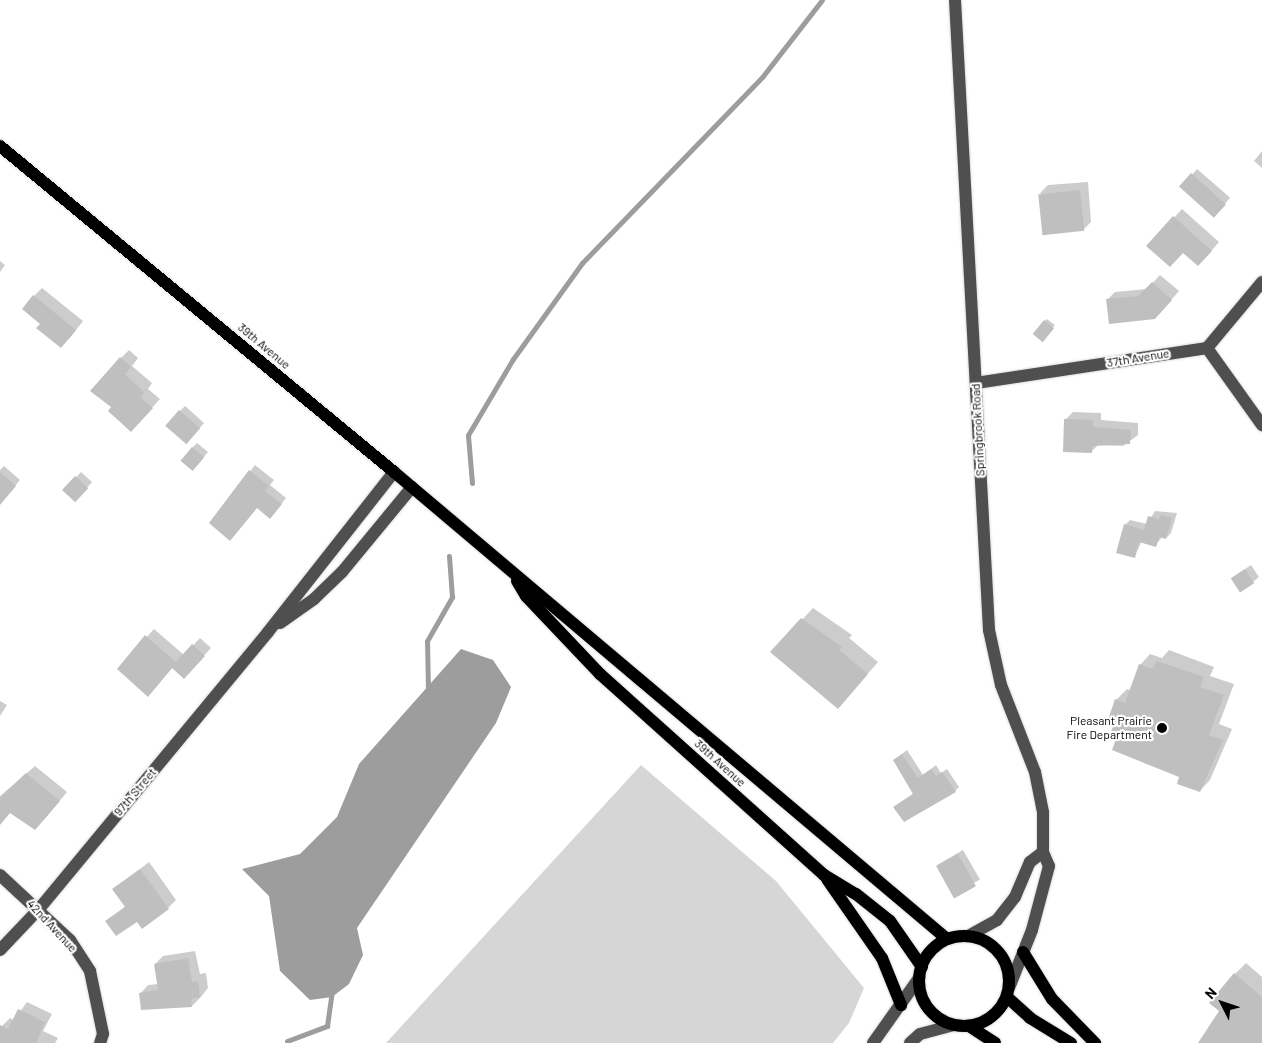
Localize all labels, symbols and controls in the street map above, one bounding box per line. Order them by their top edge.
street label: 39th Avenue [235,320,293,372]
street label: 37th Avenue [1106,346,1170,370]
street label: Springbrook Road [968,383,988,477]
place label: Pleasant Prairie Fire Department [1066,714,1152,742]
marker: Pleasant Prairie Fire Department [1156,722,1168,734]
street label: 39th Avenue [691,736,749,790]
street label: 97th Street [111,765,159,819]
street label: 42nd Avenue [24,897,80,955]
north arrow [1197,978,1247,1028]
text: N [1201,984,1220,1002]

